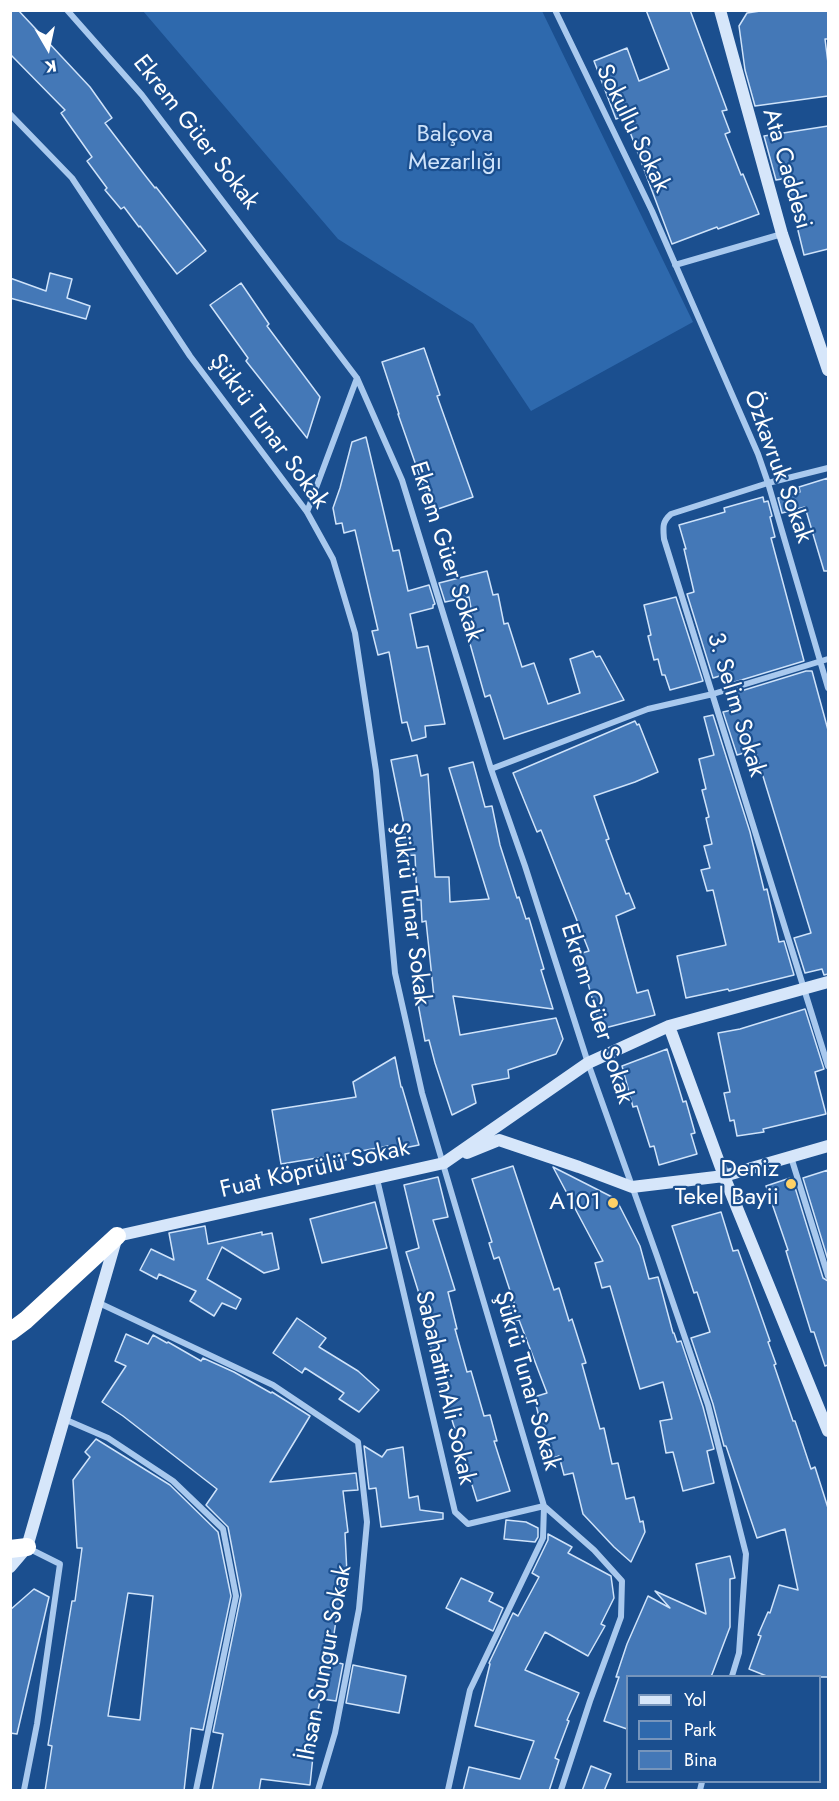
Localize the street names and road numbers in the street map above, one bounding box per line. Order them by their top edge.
street label: Ekrem Güer Sokak [126,50,264,216]
street label: Sokullu Sokak [589,60,675,198]
street label: Ata Caddesi [755,105,817,233]
street label: Şükrü Tunar Sokak [202,349,334,515]
street label: Özkavruk Sokak [736,387,818,547]
street label: Ekrem Güer Sokak [402,458,488,646]
street label: 3. Selim Sokak [699,629,771,781]
street label: Şükrü Tunar Sokak [384,821,436,1007]
street label: Ekrem Güer Sokak [553,920,639,1108]
street label: Fuat Köprülü Sokak [218,1134,412,1206]
street label: SabahattinAli Sokak [408,1288,480,1488]
street label: Şükrü Tunar Sokak [487,1288,565,1474]
street label: İhsan Sungur Sokak [293,1563,359,1763]

